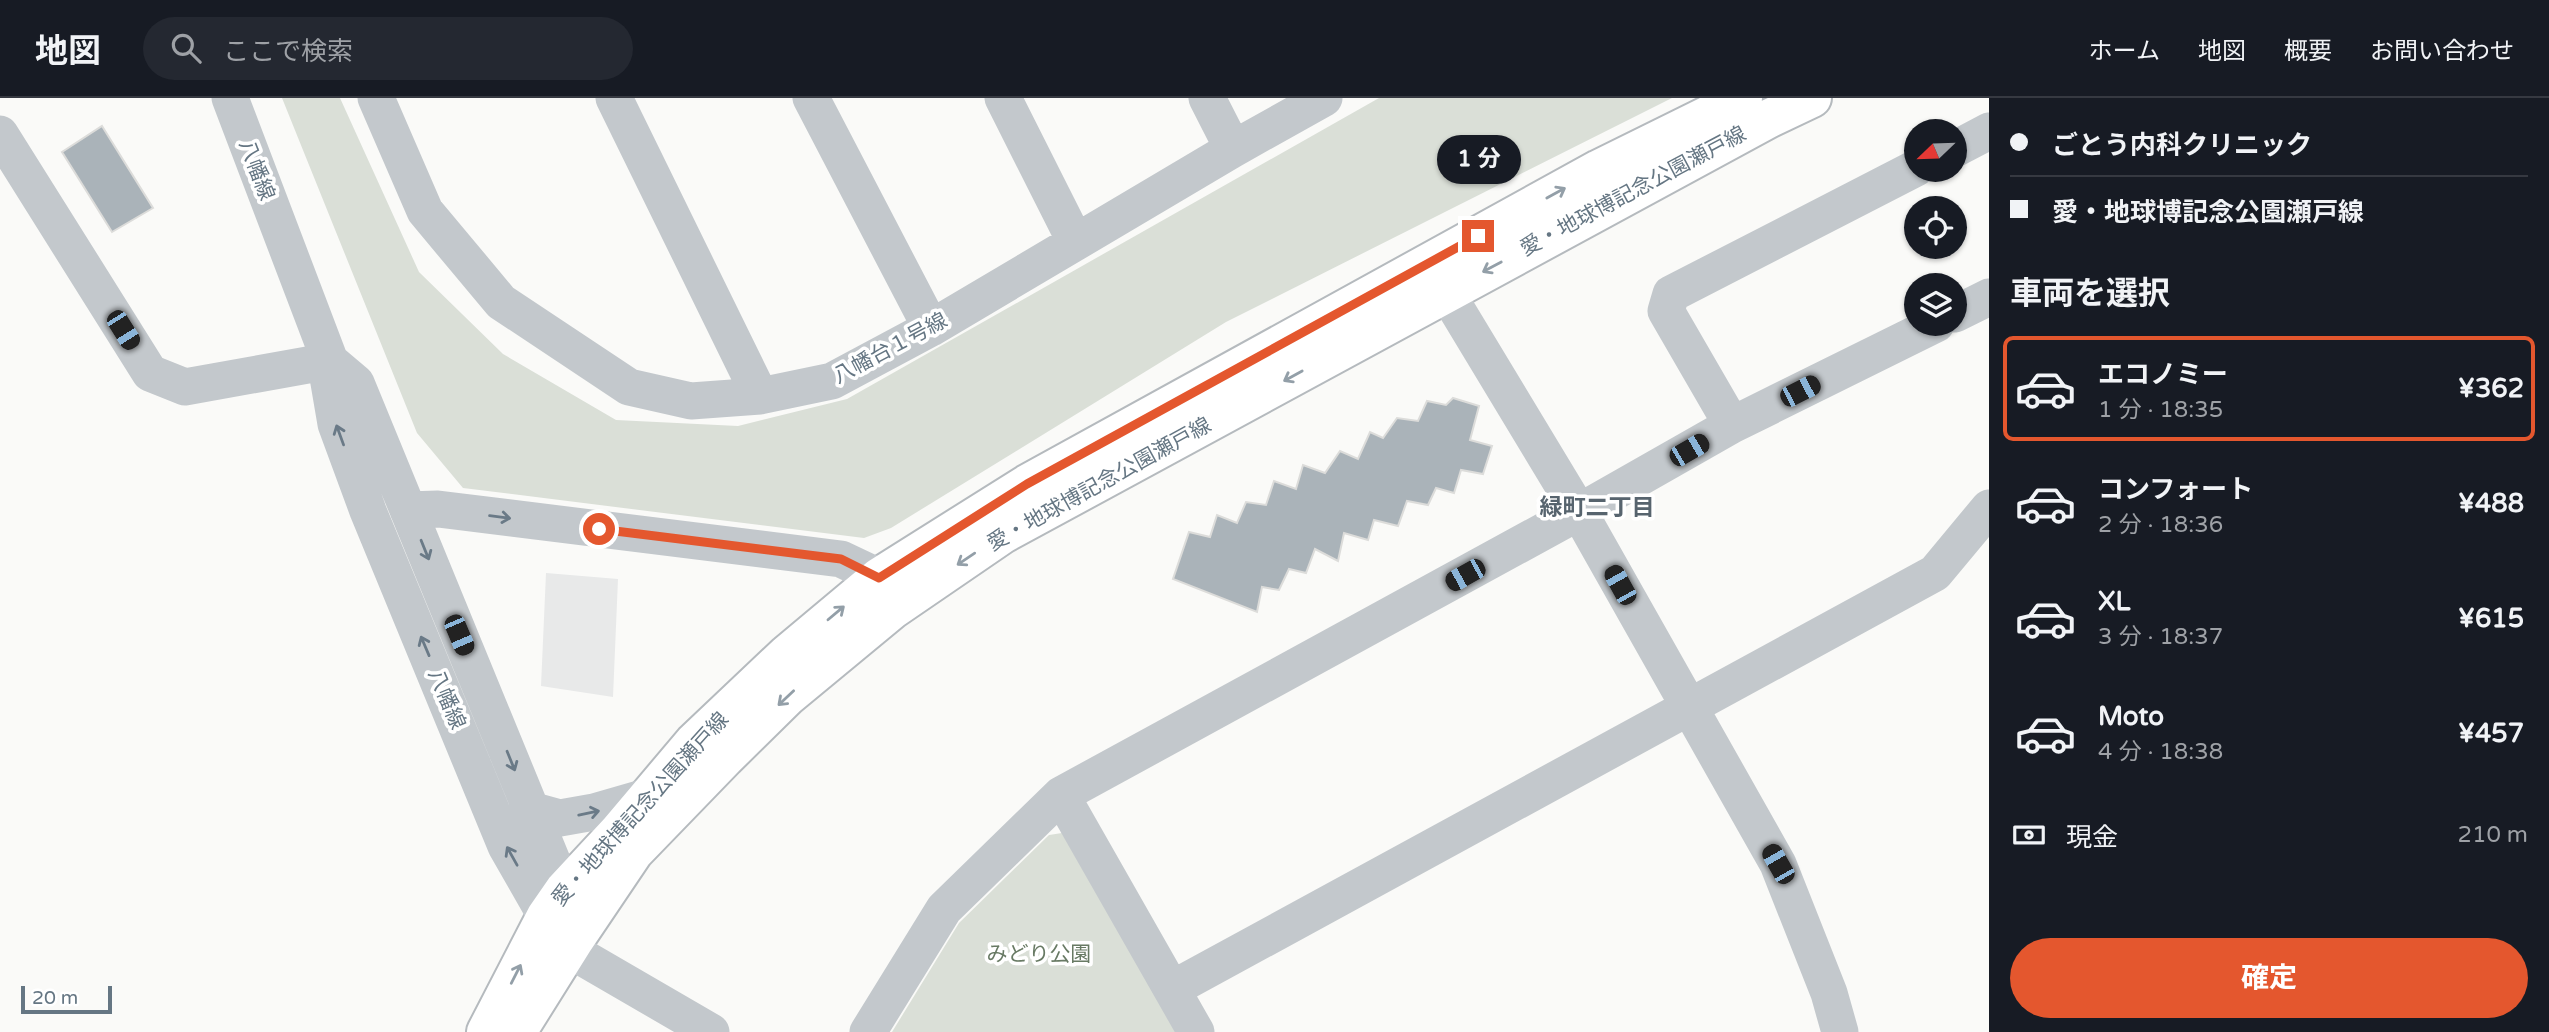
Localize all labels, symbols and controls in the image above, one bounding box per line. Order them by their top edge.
search box [143,17,633,80]
icon: search [167,29,205,67]
text: 地図 [35,32,101,71]
text: ここで検索 [223,36,353,67]
text: ホーム [2089,37,2160,66]
text: 地図 [2198,37,2246,66]
text: 概要 [2284,37,2332,66]
text: お問い合わせ [2370,37,2514,66]
north arrow [1904,119,1967,182]
map controls [1904,119,1967,336]
street label: 愛・地球博記念公園瀬戸線 [1516,121,1750,262]
text: ごとう内科クリニック [2052,130,2312,161]
callout: 1 分 [1436,135,1520,184]
street label: 八幡線 [234,136,279,204]
text: 1 分 [1457,145,1501,173]
one-way arrow [1545,186,1565,200]
button: locate [1904,196,1967,259]
text: 愛・地球博記念公園瀬戸線 [2052,197,2364,228]
route end [1462,220,1494,252]
one-way arrow [1482,261,1503,274]
button: layers [1904,273,1967,336]
text: 車両を選択 [2010,275,2170,313]
car [103,307,144,353]
street label: 八幡台１号線 [829,308,952,389]
icon: car [2014,357,2077,420]
text: エコノミー [2098,359,2228,390]
one-way arrow [1283,369,1303,383]
car [1777,372,1824,410]
text: ¥362 [2458,373,2524,404]
text: 1 分 · 18:35 [2098,396,2223,424]
street label: 愛・地球博記念公園瀬戸線 [983,412,1216,556]
one-way arrow [333,425,345,447]
car [1666,430,1713,470]
icon: car [2014,472,2077,535]
text: コンフォート [2098,474,2253,505]
text: ¥488 [2458,488,2524,519]
district label: 緑町二丁目 [1540,494,1655,522]
one-way arrow [489,510,511,523]
text: 2 分 · 18:36 [2098,511,2223,539]
route start [583,513,615,545]
one-way arrow [419,539,432,560]
one-way arrow [957,552,976,566]
car [1442,556,1489,594]
car [1601,562,1640,608]
text: XL [2098,586,2130,617]
icon: car [2014,587,2077,650]
text: ¥615 [2458,603,2524,634]
one-way arrow [826,605,844,621]
car [442,612,477,658]
text: 3 分 · 18:37 [2098,623,2223,651]
one-way arrow [417,636,430,658]
street label: 八幡線 [423,665,470,733]
one-way arrow [777,690,795,706]
text: Moto [2098,701,2164,732]
icon: car [2014,702,2077,765]
street label: 愛・地球博記念公園瀬戸線 [547,707,734,911]
text: ¥457 [2458,718,2524,749]
text: 4 分 · 18:38 [2098,738,2223,766]
one-way arrow [505,749,518,771]
one-way arrow [577,805,600,819]
icon: cash [2010,816,2048,854]
text: 210 m [2458,821,2528,849]
text: 現金 [2066,822,2118,853]
car [1759,841,1798,887]
one-way arrow [505,846,518,867]
button: 確定 [2010,938,2528,1018]
park label: みどり公園 [987,942,1092,967]
one-way arrow [509,964,523,985]
scale bar [21,983,112,1015]
text: 20 m [32,987,78,1009]

